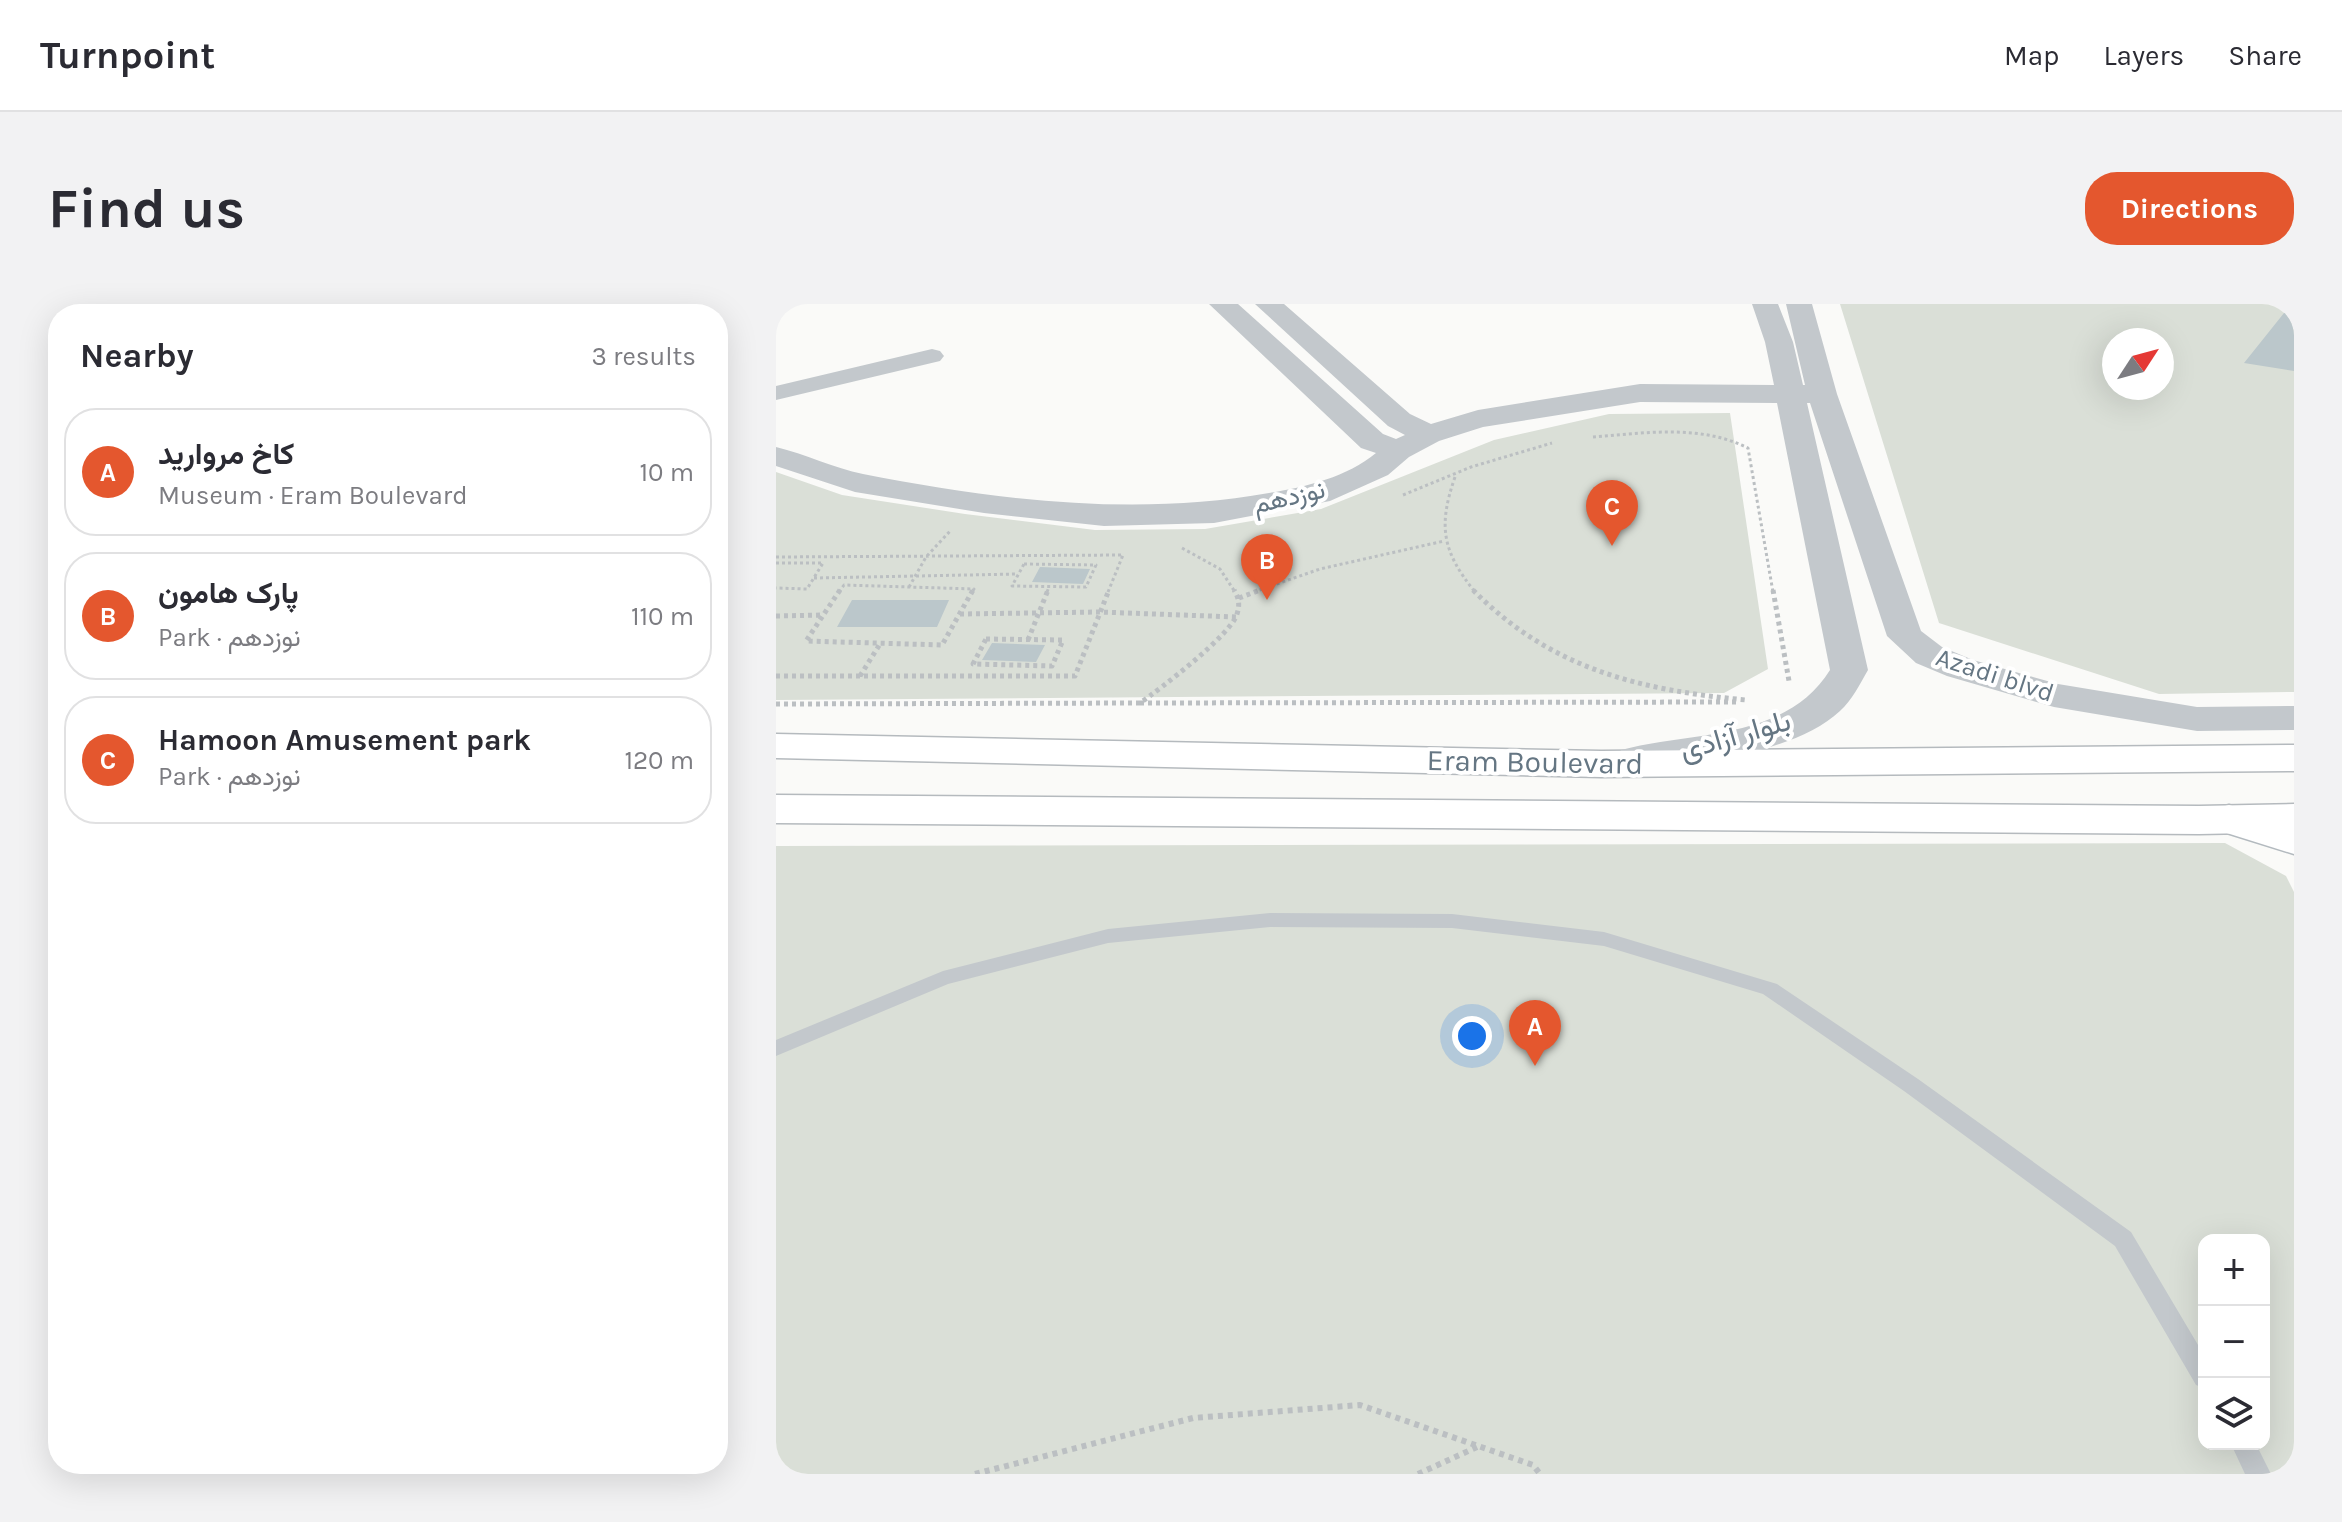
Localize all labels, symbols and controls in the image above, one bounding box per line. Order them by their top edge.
text: Turnpoint [40,33,215,78]
text: Map [2004,39,2059,72]
text: Layers [2103,39,2184,72]
text: Share [2228,39,2302,72]
button: Directions [2085,172,2294,245]
text: Find us [48,176,245,241]
north arrow [2102,328,2174,400]
text: Nearby [80,336,194,376]
text: 3 results [592,341,696,372]
text: کاخ مروارید [158,436,294,472]
text: A [100,457,116,488]
text: 10 m [639,457,694,488]
street label: نوزدهم [1250,474,1328,521]
text: Museum · Eram Boulevard [158,480,468,511]
pin: C [1586,480,1638,546]
pin: B [1241,534,1293,600]
text: پارک هامون [158,575,299,611]
text: B [100,601,116,632]
text: 110 m [631,601,694,632]
text: Park · نوزدهم [158,622,301,653]
street label: Azadi blvd [1932,641,2058,709]
street label: بلوار آزادی [1675,702,1795,768]
text: Hamoon Amusement park [158,722,531,758]
street label: Eram Boulevard [1426,742,1644,782]
text: C [100,745,116,776]
text: 120 m [624,745,694,776]
text: Park · نوزدهم [158,761,301,792]
pin: A [1509,1000,1561,1066]
your location [1452,1016,1492,1056]
map controls [2198,1234,2270,1450]
button: + [2198,1234,2270,1306]
button: − [2198,1306,2270,1378]
button: layers [2198,1378,2270,1450]

